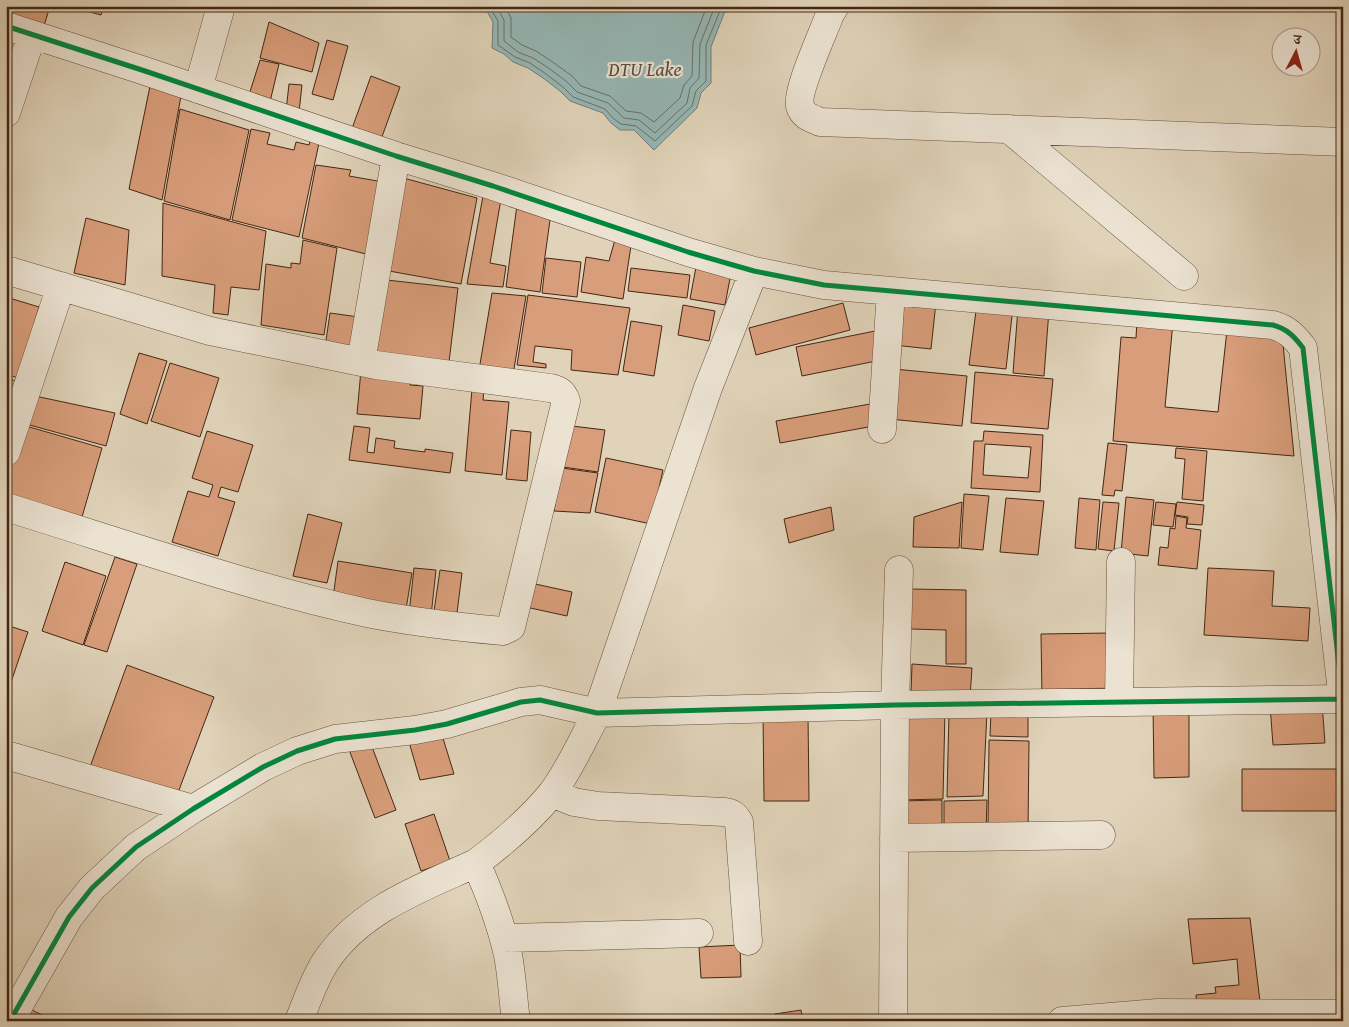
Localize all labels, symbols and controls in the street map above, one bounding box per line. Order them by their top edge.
north arrow [1272,28,1322,78]
text: उ [1292,29,1303,49]
water label: DTU Lake [607,54,682,83]

